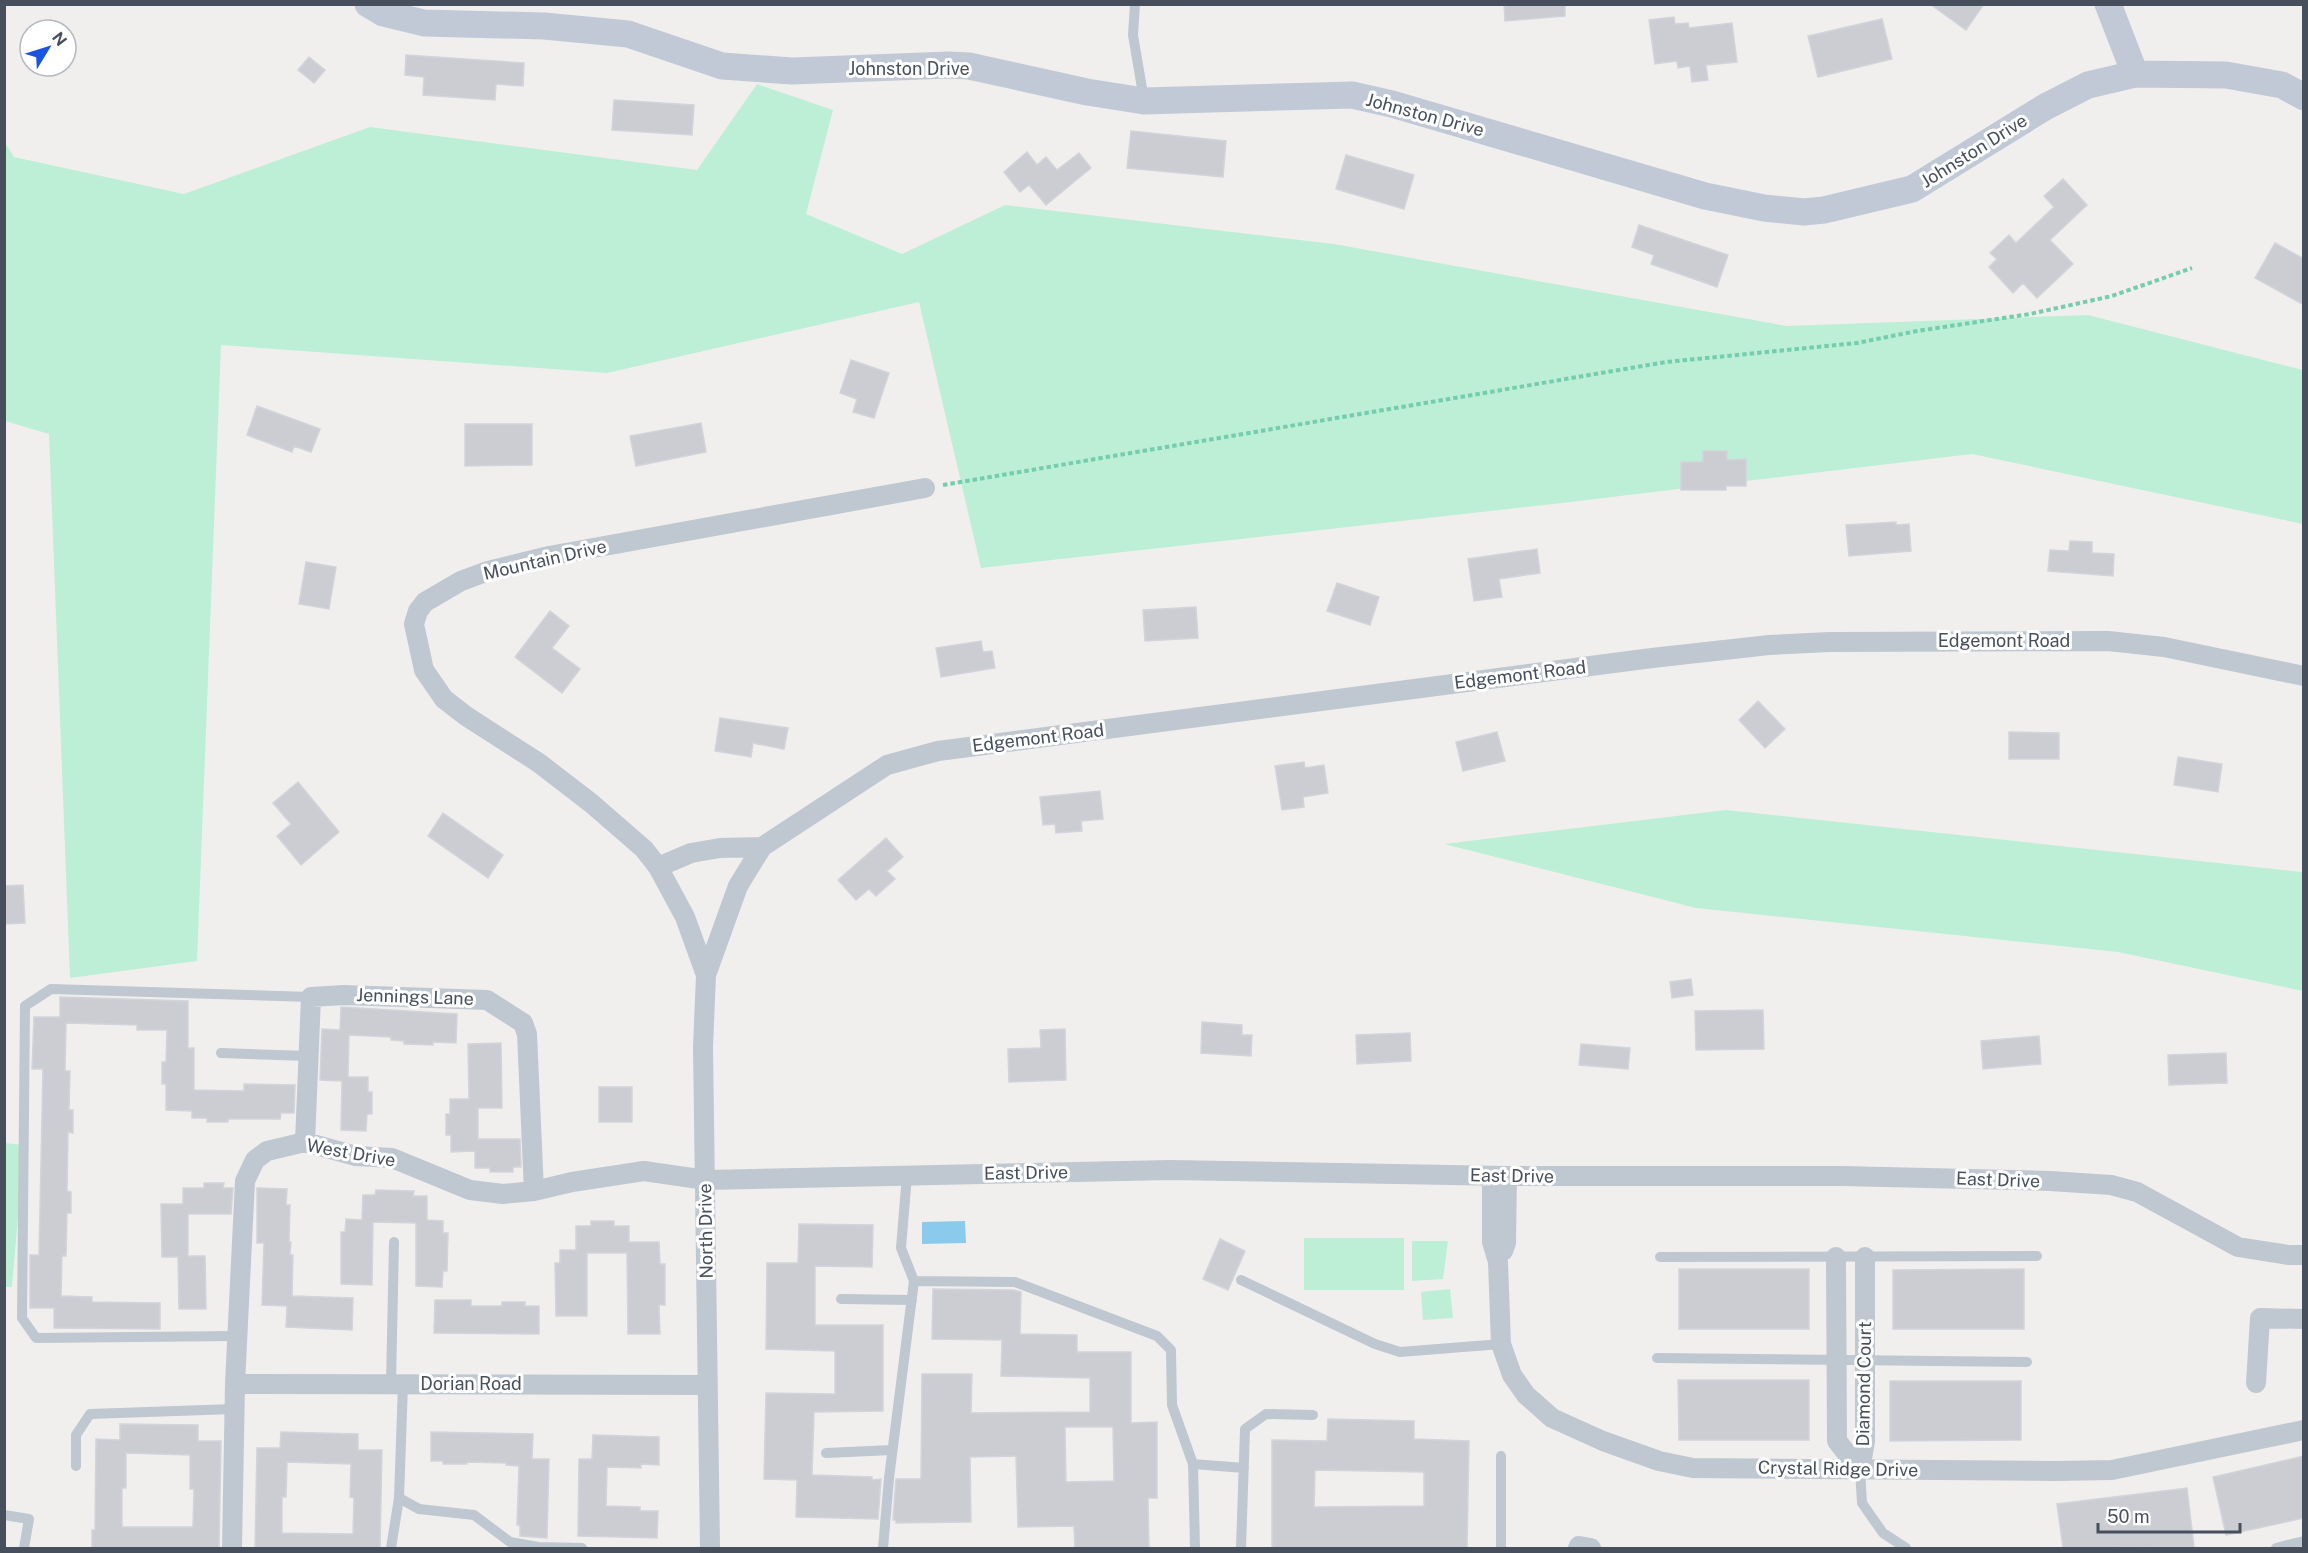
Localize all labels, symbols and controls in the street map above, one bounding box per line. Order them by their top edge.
north arrow [18,18,78,78]
text: N [48,28,71,50]
street label: Johnston Drive [848,58,970,79]
street label: Johnston Drive [1364,89,1487,140]
street label: Johnston Drive [1917,109,2031,192]
street label: Mountain Drive [481,535,609,584]
street label: Edgemont Road [1938,630,2070,651]
street label: Edgemont Road [1453,656,1587,693]
street label: Edgemont Road [971,719,1105,756]
street label: Jennings Lane [356,984,474,1009]
street label: West Drive [305,1134,397,1171]
street label: East Drive [984,1161,1068,1184]
street label: East Drive [1470,1164,1554,1187]
street label: East Drive [1956,1168,2040,1191]
street label: North Drive [694,1183,717,1279]
street label: Diamond Court [1852,1321,1875,1447]
street label: Dorian Road [420,1373,522,1394]
street label: Crystal Ridge Drive [1758,1457,1918,1480]
scale bar [2098,1496,2240,1534]
text: 50 m [2107,1506,2150,1527]

